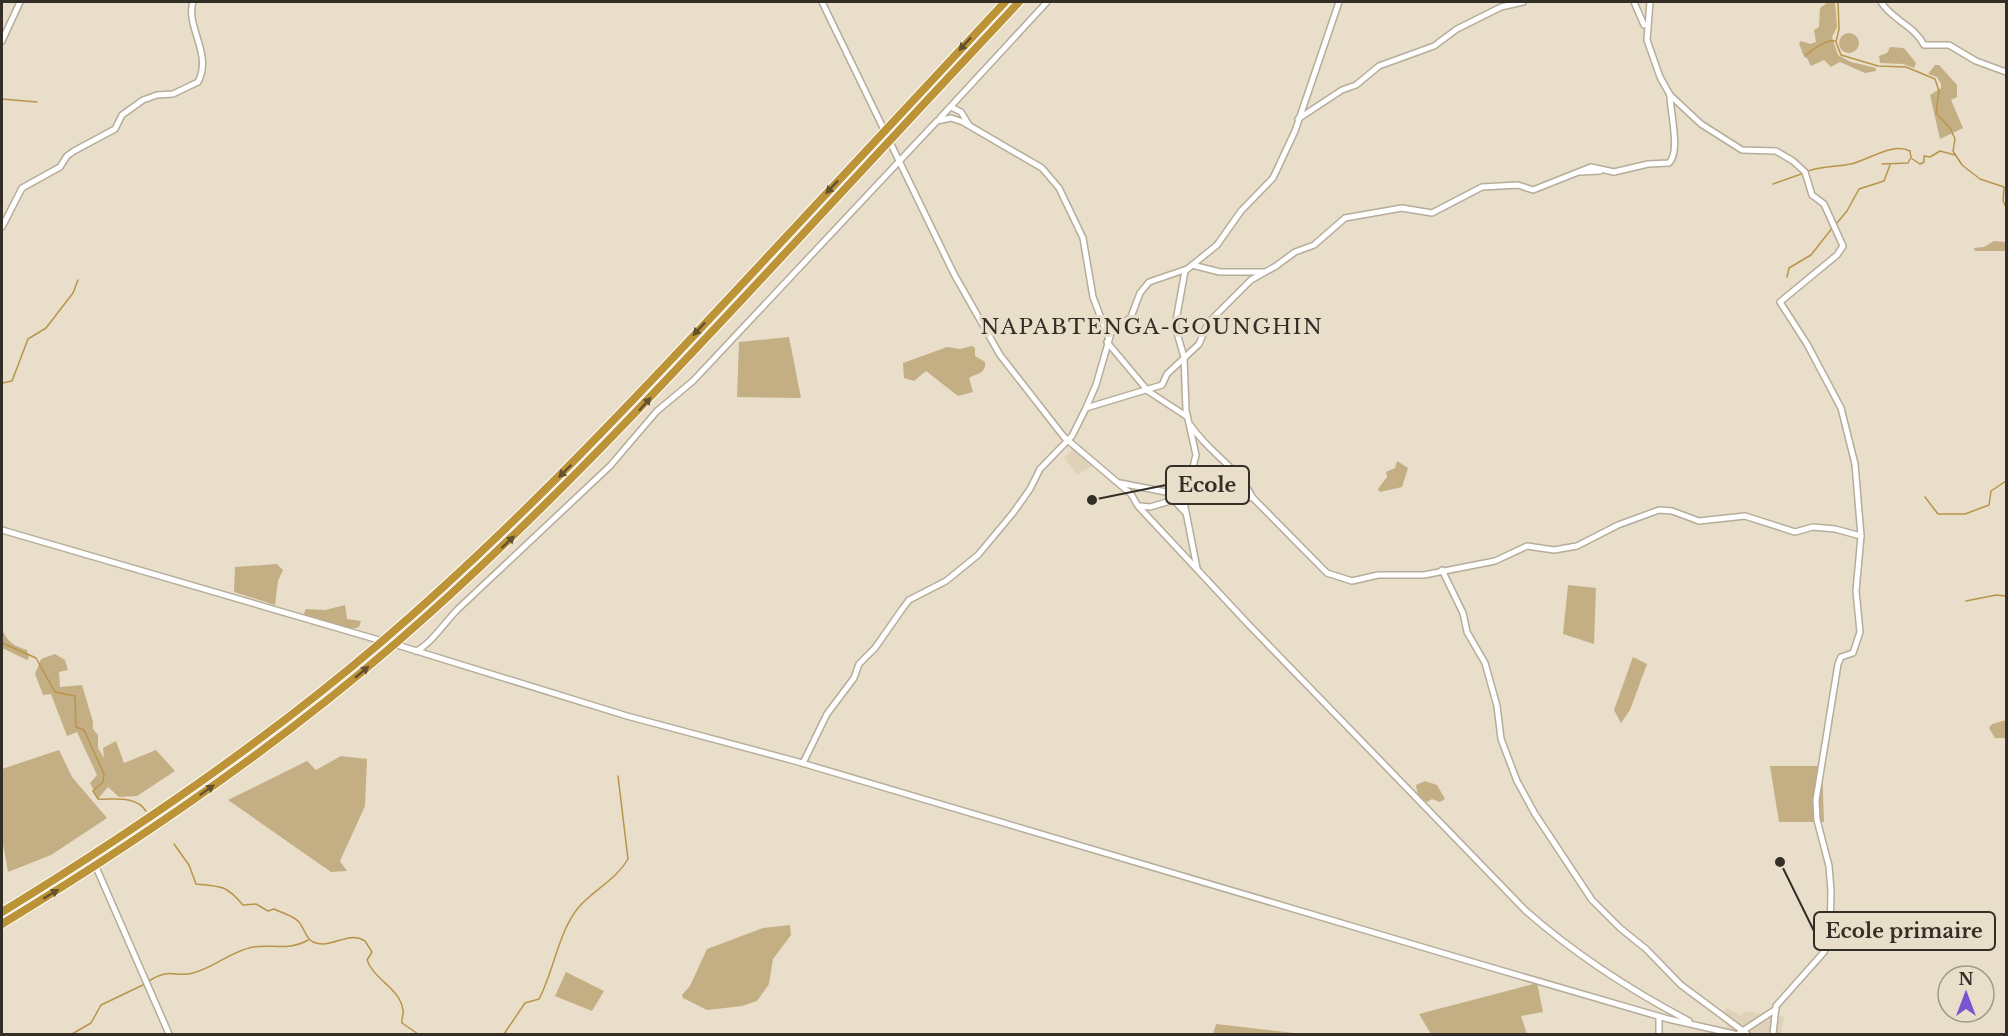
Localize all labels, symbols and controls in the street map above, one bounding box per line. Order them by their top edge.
one-way arrow [959,37,973,51]
one-way arrow [825,179,839,194]
district label: NAPABTENGA-GOUNGHIN [981,314,1324,340]
one-way arrow [693,322,707,336]
one-way arrow [638,397,651,412]
one-way arrow [558,464,573,478]
callout: Ecole [1166,466,1249,504]
text: Ecole [1178,473,1236,497]
one-way arrow [500,536,515,549]
one-way arrow [354,665,370,678]
one-way arrow [199,784,215,796]
one-way arrow [43,888,60,899]
callout: Ecole primaire [1814,912,1995,950]
text: Ecole primaire [1825,919,1983,943]
north arrow [1936,964,1996,1024]
text: N [1958,969,1974,989]

